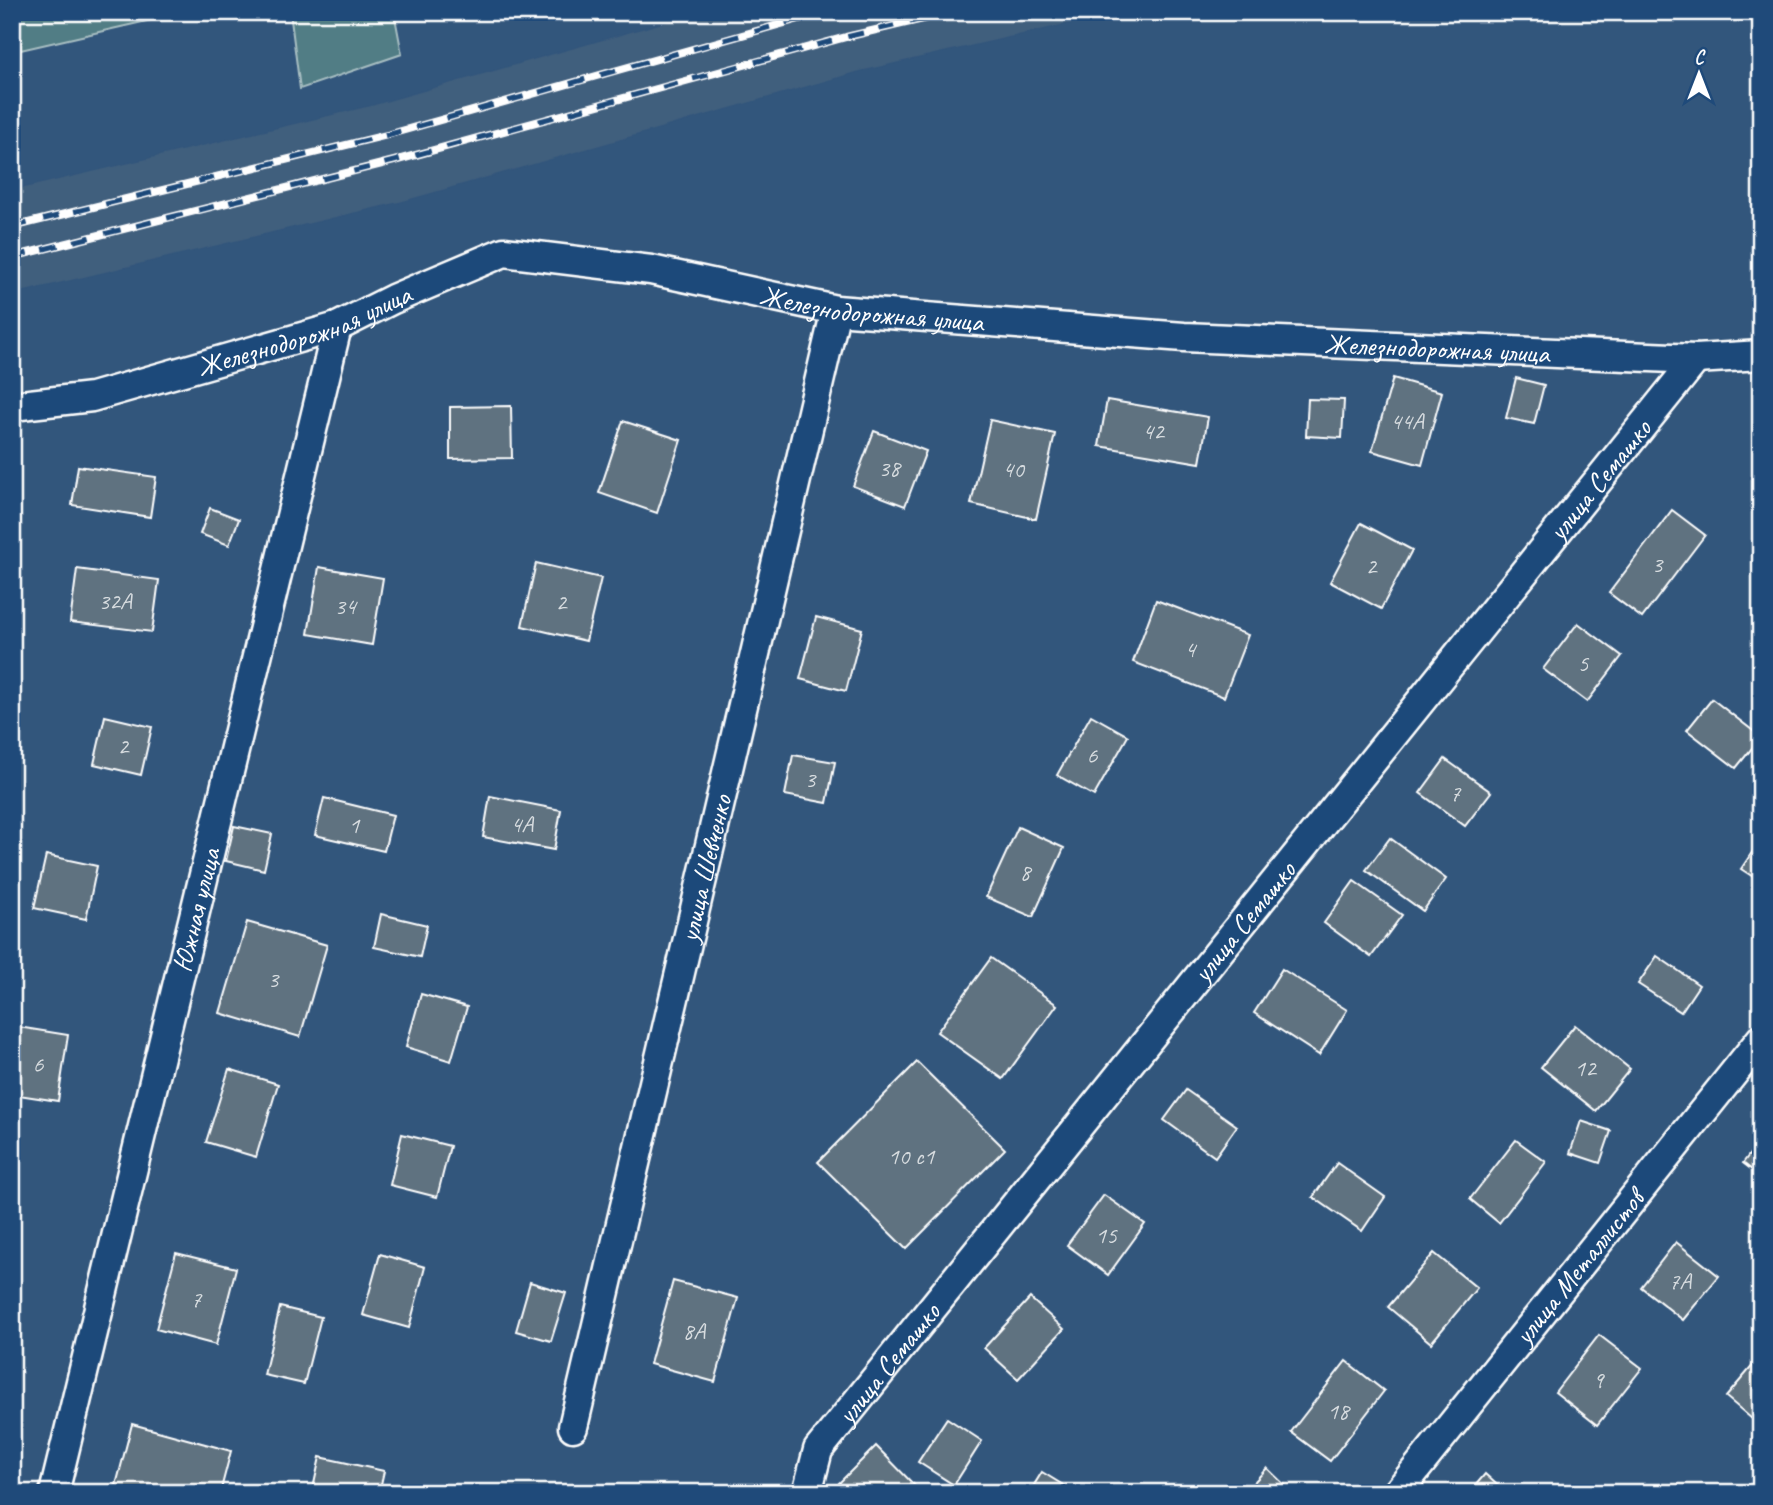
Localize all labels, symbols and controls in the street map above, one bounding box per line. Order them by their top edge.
north arrow [1664,38,1734,108]
text: С [1694,46,1706,70]
street label: Железнодорожная улица [193,276,418,384]
street label: Железнодорожная улица [756,277,986,340]
street label: Железнодорожная улица [1324,326,1552,371]
house number: 44А [1390,406,1425,436]
street label: улица Семашко [1539,411,1660,549]
house number: 42 [1142,416,1166,446]
house number: 38 [878,453,902,483]
house number: 40 [1002,454,1026,484]
house number: 3 [1652,549,1665,579]
house number: 2 [1366,551,1379,581]
house number: 32А [98,586,133,616]
house number: 2 [556,587,569,617]
house number: 34 [334,591,358,621]
house number: 4 [1185,634,1198,664]
house number: 5 [1578,648,1590,678]
house number: 2 [118,731,131,761]
house number: 6 [1087,740,1099,770]
house number: 3 [805,764,818,794]
house number: 7 [1450,778,1462,808]
street label: улица Шевченко [670,789,740,947]
house number: 4А [511,809,534,839]
house number: 1 [349,810,361,840]
street label: Южная улица [164,843,228,975]
street label: улица Семашко [1183,852,1304,991]
house number: 8 [1020,857,1033,887]
house number: 3 [268,964,281,994]
house number: 6 [33,1049,45,1079]
house number: 12 [1574,1053,1598,1083]
house number: 10 с1 [888,1141,936,1171]
street label: улица Металлистов [1505,1179,1654,1353]
house number: 15 [1095,1220,1118,1250]
house number: 7А [1669,1266,1692,1296]
house number: 7 [191,1284,203,1314]
street label: улица Семашко [828,1294,949,1433]
house number: 8А [683,1316,706,1346]
house number: 9 [1593,1365,1606,1395]
house number: 18 [1327,1396,1351,1426]

